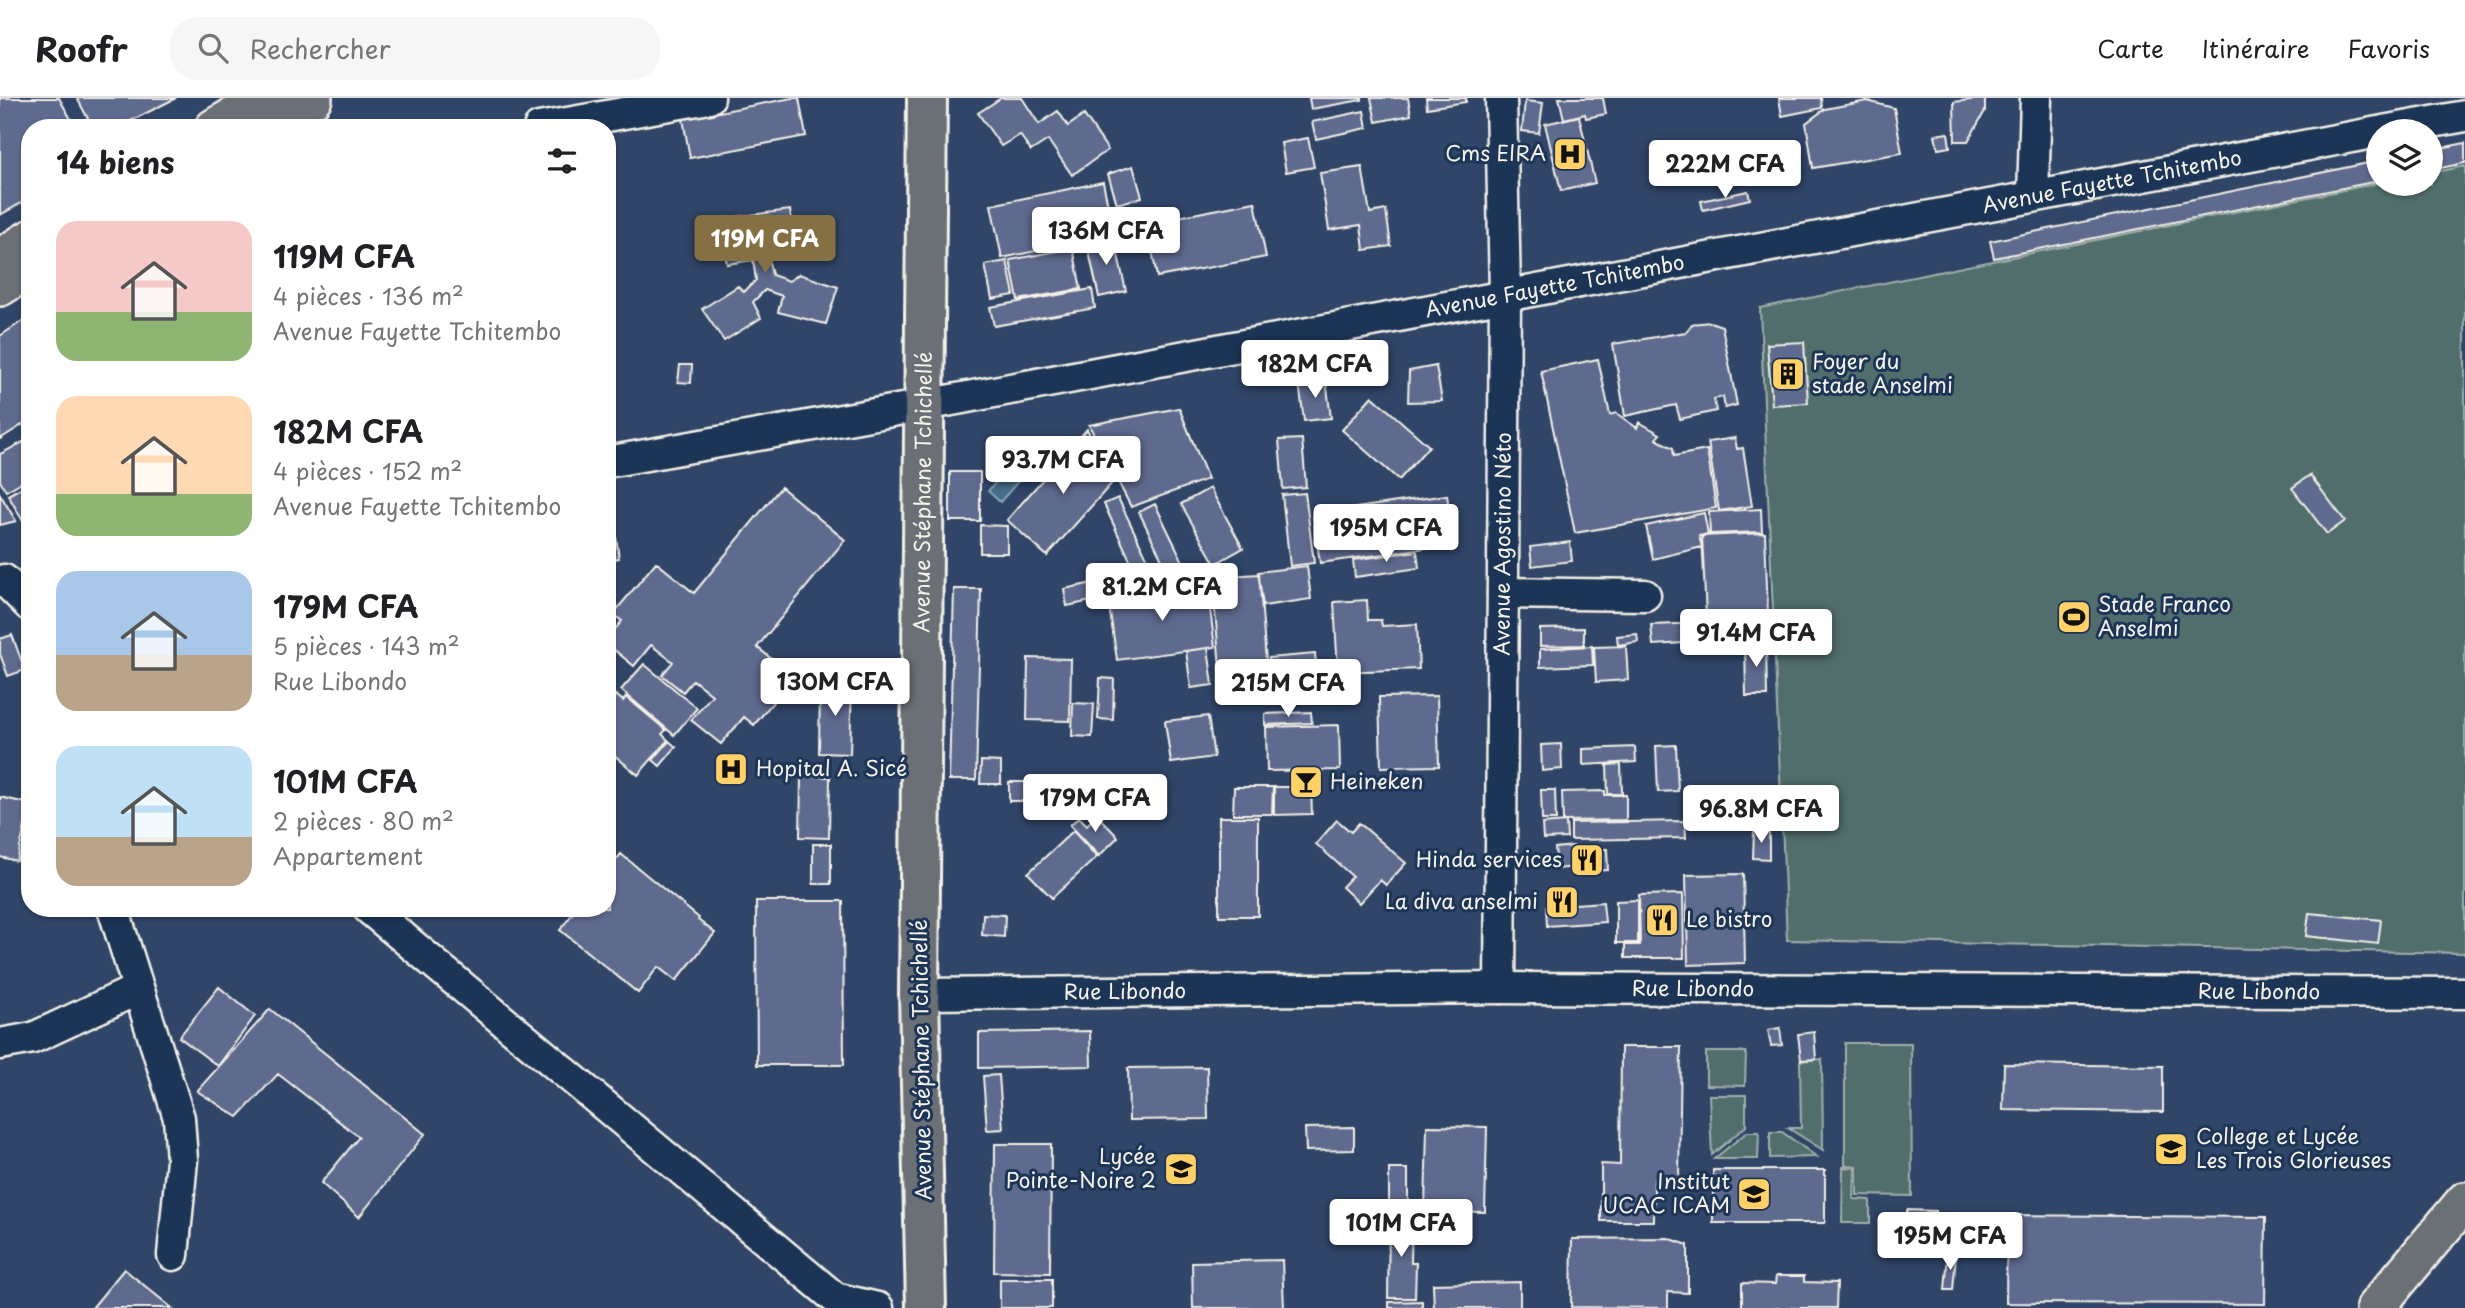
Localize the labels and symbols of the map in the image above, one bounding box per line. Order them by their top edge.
hospital icon: Cms EIRA [1551,135,1589,173]
place label: Cms EIRA [1445,136,1546,168]
pin: 222M CFA [1653,140,1797,200]
street label: Avenue Fayette Tchitembo [1979,140,2244,220]
pin: 136M CFA [1034,208,1178,267]
pin: 119M CFA [693,216,837,275]
street label: Avenue Fayette Tchitembo [1422,245,1687,325]
pin: 182M CFA [1243,341,1387,400]
place label: Foyer du stade Anselmi [1812,344,1953,400]
street label: Avenue Stéphane Tchichellé [904,351,939,633]
building icon: Foyer du stade Anselmi [1769,355,1807,393]
street label: Avenue Agostino Néto [1484,432,1518,656]
pin: 93.7M CFA [983,436,1143,496]
pin: 195M CFA [1314,504,1458,564]
pin: 81.2M CFA [1082,564,1242,623]
place label: Stade Franco Anselmi [2098,587,2231,643]
sports icon: Stade Franco Anselmi [2055,598,2093,636]
pin: 91.4M CFA [1676,610,1836,669]
pin: 130M CFA [763,658,907,718]
pin: 215M CFA [1216,660,1360,719]
hospital icon: Hopital A. Sicé [712,750,750,788]
place label: Hopital A. Sicé [756,751,907,783]
bar icon: Heineken [1287,763,1325,801]
place label: Heineken [1330,764,1423,796]
pin: 179M CFA [1023,774,1167,834]
pin: 96.8M CFA [1681,786,1841,845]
restaurant icon: Hinda services [1568,841,1606,879]
place label: Hinda services [1416,842,1562,874]
restaurant icon: La diva anselmi [1543,883,1581,921]
place label: La diva anselmi [1385,884,1538,916]
restaurant icon: Le bistro [1643,901,1681,939]
place label: Le bistro [1686,902,1772,934]
street label: Avenue Stéphane Tchichellé [902,919,938,1201]
street label: Rue Libondo [1632,971,1754,1003]
street label: Rue Libondo [1064,973,1186,1007]
street label: Rue Libondo [2198,974,2320,1006]
place label: College et Lycée Les Trois Glorieuses [2196,1119,2391,1175]
school or university icon: College et Lycée Les Trois Glorieuses [2152,1130,2190,1168]
place label: Lycée Pointe-Noire 2 [1006,1139,1156,1195]
school or university icon: Lycée Pointe-Noire 2 [1162,1150,1200,1188]
place label: Institut UCAC ICAM [1602,1164,1730,1220]
school or university icon: Institut UCAC ICAM [1735,1175,1773,1213]
pin: 101M CFA [1329,1200,1473,1259]
pin: 195M CFA [1878,1212,2022,1272]

